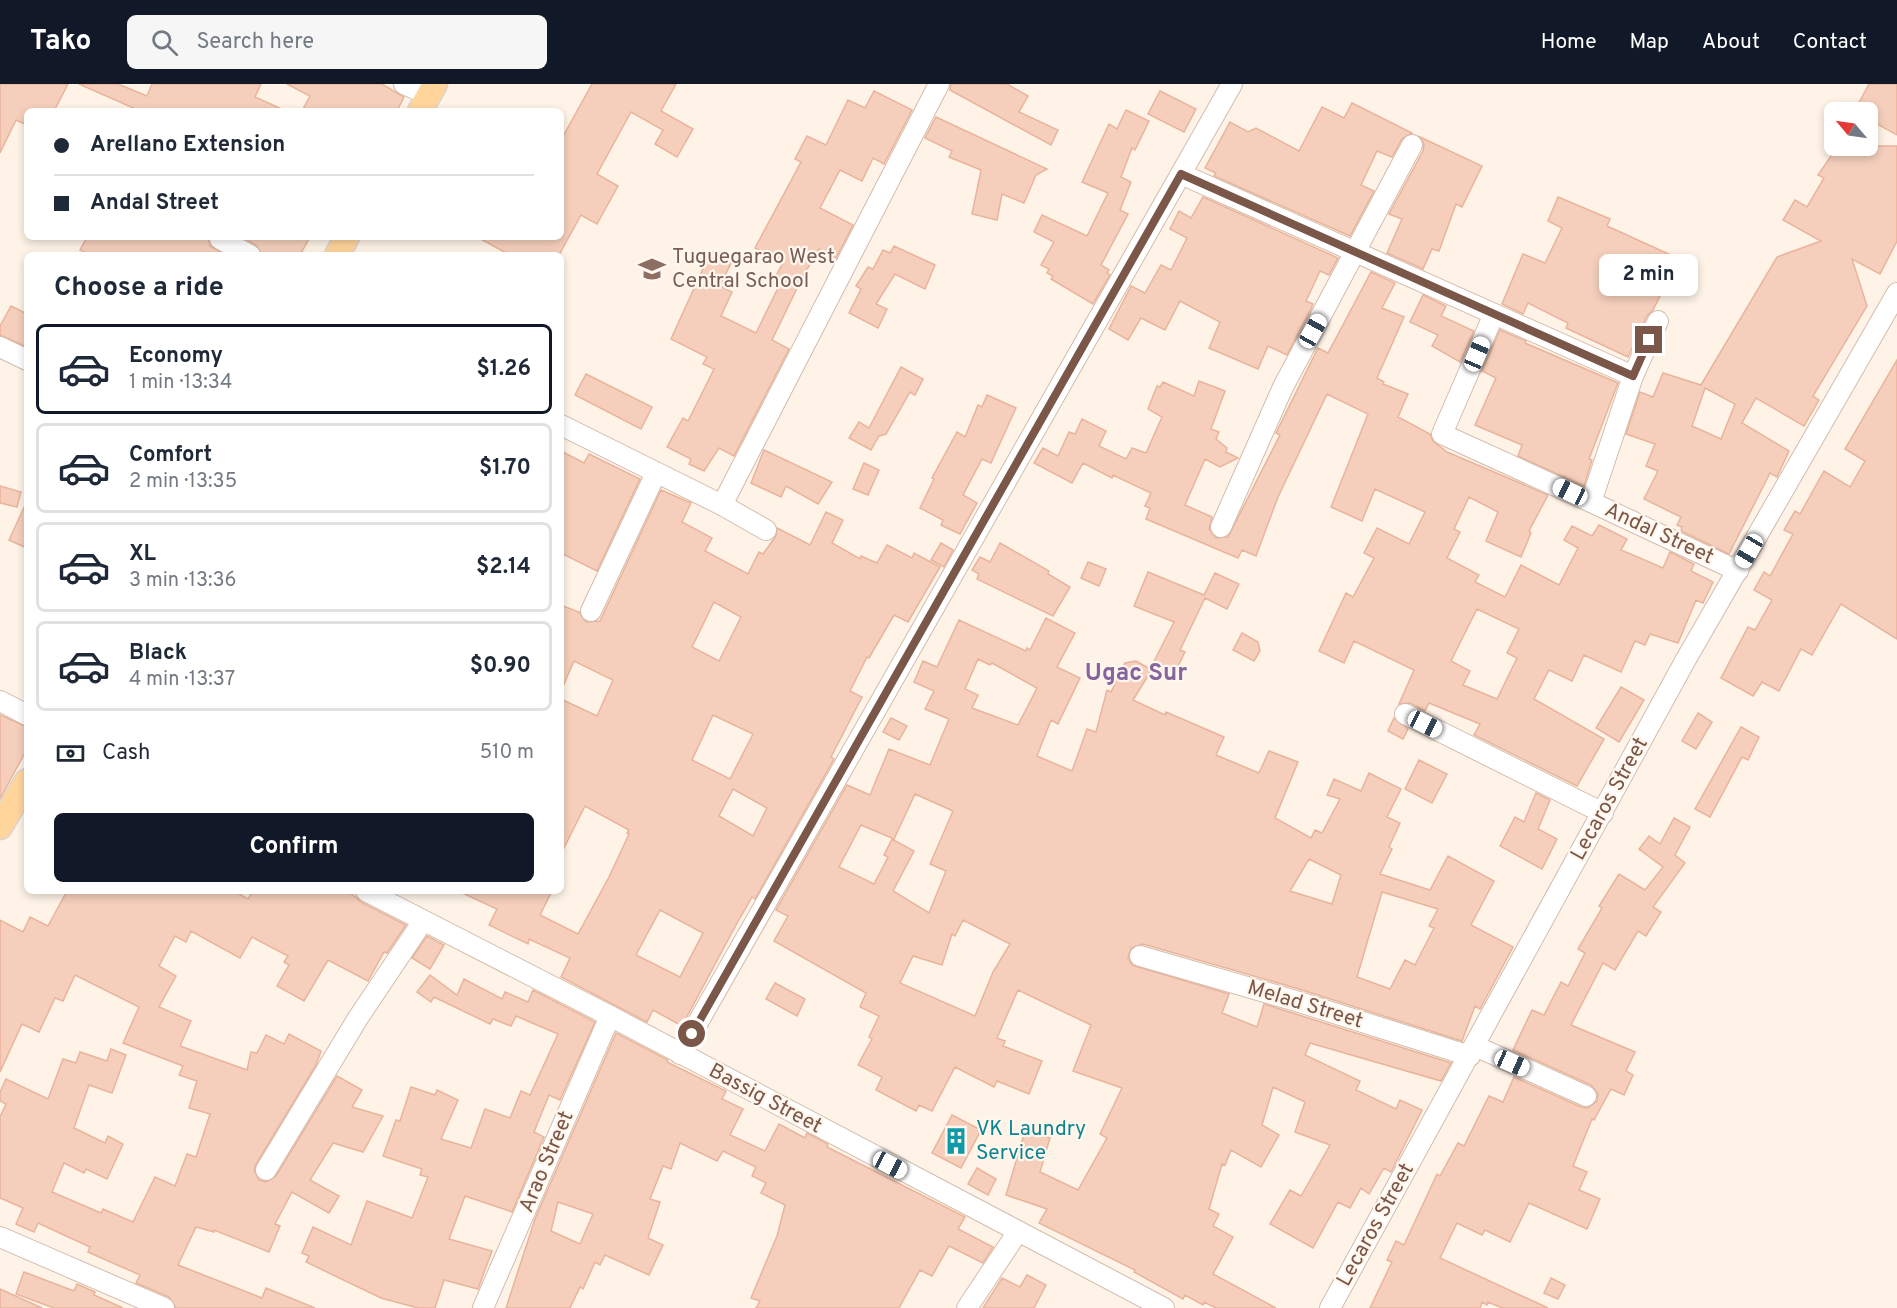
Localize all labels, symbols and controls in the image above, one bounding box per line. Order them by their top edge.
search box [127,15,547,69]
text: Tako [30,24,91,60]
icon: search [148,26,181,59]
text: Search here [196,29,314,56]
text: Home [1541,29,1597,56]
text: Map [1630,29,1669,56]
text: About [1702,29,1760,56]
text: Contact [1793,29,1867,56]
north arrow [1824,102,1878,156]
map controls [1824,102,1878,156]
text: Arellano Extension [90,132,285,159]
text: Andal Street [90,190,219,217]
place label: Tuguegarao West Central School [672,244,835,295]
callout: 2 min [1600,253,1698,295]
school or university icon: Tuguegarao West Central School [637,254,667,284]
text: 2 min [1622,262,1675,288]
text: Choose a ride [54,271,224,305]
car [1296,311,1330,351]
route end [1635,326,1662,353]
car [1462,334,1492,374]
icon: car [57,342,111,396]
text: Economy [129,343,223,370]
text: $1.26 [476,356,531,383]
text: 1 min · 13:34 [129,370,232,396]
icon: car [57,441,111,495]
text: Comfort [129,442,212,469]
text: $1.70 [479,455,531,482]
text: 2 min · 13:35 [129,469,237,495]
car [1550,476,1590,508]
street label: Andal Street [1600,497,1718,571]
car [1732,531,1766,571]
icon: car [57,540,111,594]
text: XL [129,541,156,568]
text: $2.14 [476,554,531,581]
text: 3 min · 13:36 [129,568,236,594]
icon: car [57,639,111,693]
text: Black [129,640,187,667]
text: $0.90 [470,653,531,680]
district label: Ugac Sur [1085,659,1187,689]
text: 4 min · 13:37 [129,667,235,693]
car [1405,708,1445,740]
street label: Lecaros Street [1565,733,1655,865]
icon: cash [54,737,87,770]
text: Cash [102,740,151,767]
text: 510 m [480,740,534,766]
button: Confirm [54,813,534,882]
street label: Melad Street [1244,975,1366,1035]
route start [678,1020,705,1047]
car [1492,1047,1532,1079]
street label: Bassig Street [704,1058,826,1140]
street label: Arao Street [514,1107,580,1217]
place label: VK Laundry Service [976,1116,1086,1167]
building icon: VK Laundry Service [941,1126,971,1156]
car [870,1149,910,1181]
street label: Lecaros Street [1331,1159,1421,1291]

